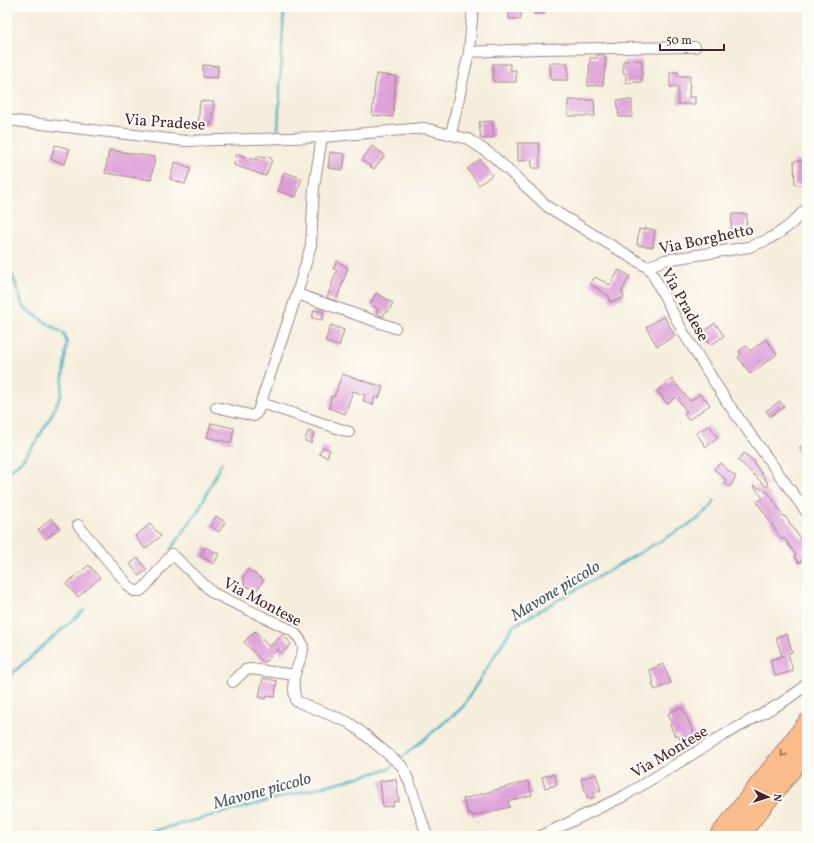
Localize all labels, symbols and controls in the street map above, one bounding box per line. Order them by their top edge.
scale bar [660,26,724,52]
text: 50 m [666,33,692,49]
street label: Via Pradese [124,109,206,137]
street label: Via Borghetto [657,219,756,261]
street label: Via Pradese [655,264,714,346]
water label: Mavone piccolo [506,555,605,628]
street label: Via Montese [219,573,305,633]
street label: Via Montese [627,721,713,784]
one-way arrow [781,750,788,757]
water label: Mavone piccolo [210,767,314,816]
north arrow [748,777,788,817]
text: N [769,793,784,802]

